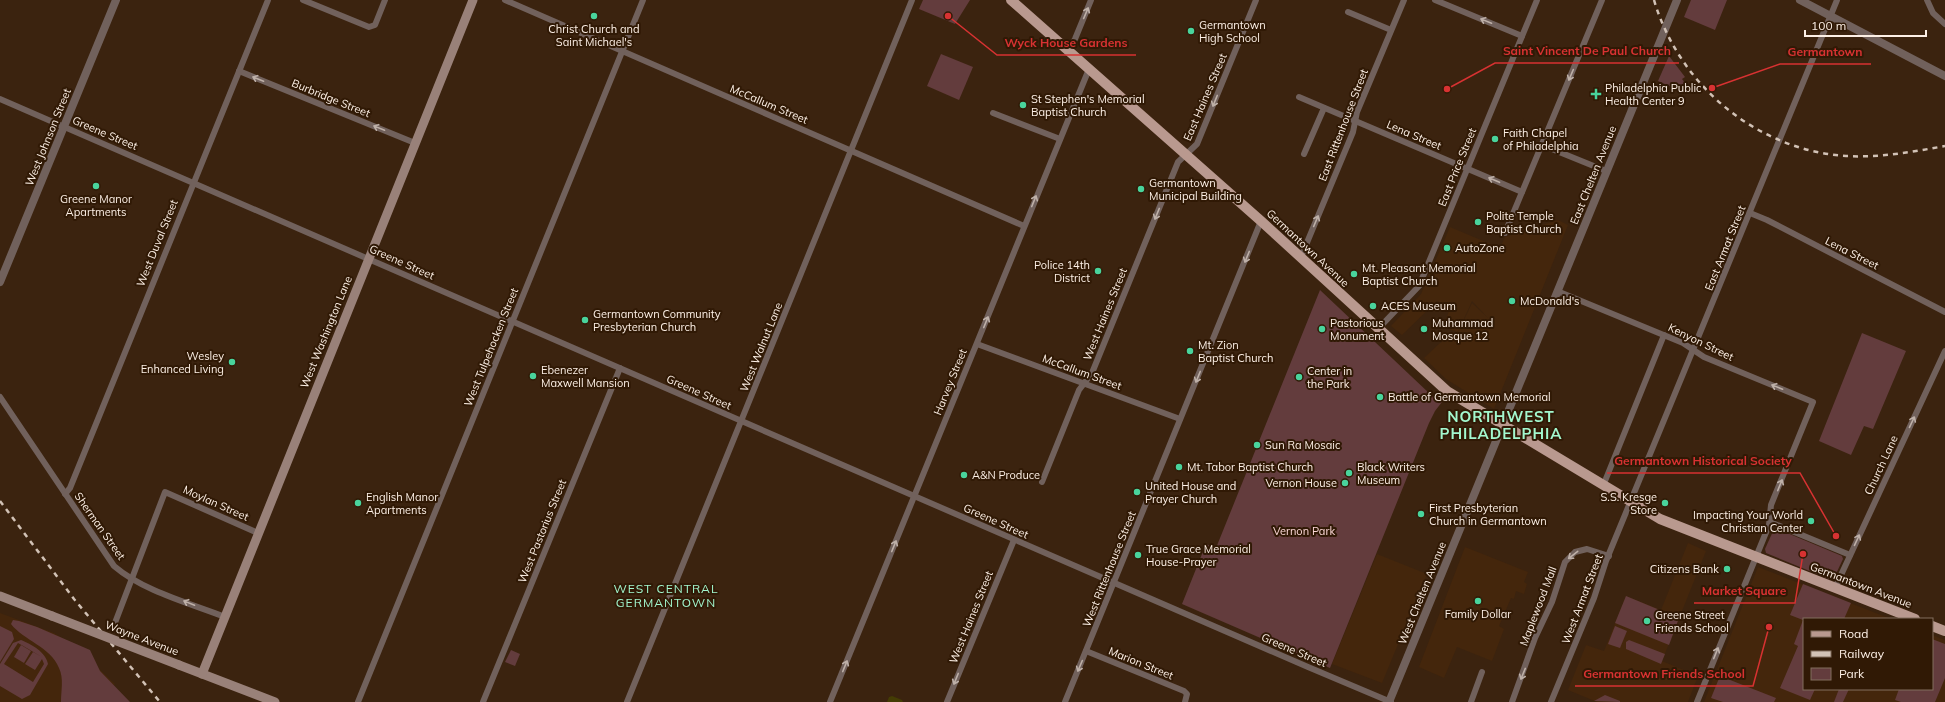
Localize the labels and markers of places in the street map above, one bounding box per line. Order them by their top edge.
marker: Christ Church and Saint Michael's [589,11,599,21]
place label: Germantown High School [1199,18,1266,45]
place label: Christ Church and Saint Michael's [548,22,640,49]
marker: Germantown High School [1186,26,1196,36]
callout: Wyck House Gardens [997,31,1136,55]
callout: Saint Vincent De Paul Church [1495,39,1679,63]
callout: Germantown [1780,40,1871,64]
place label: Philadelphia Public Health Center 9 [1605,81,1702,108]
marker: Philadelphia Public Health Center 9 [1590,88,1602,100]
place label: St Stephen's Memorial Baptist Church [1031,92,1145,119]
marker: St Stephen's Memorial Baptist Church [1018,100,1028,110]
place label: Faith Chapel of Philadelphia [1503,126,1579,153]
marker: Faith Chapel of Philadelphia [1490,134,1500,144]
place label: Germantown Municipal Building [1149,176,1242,203]
marker: Greene Manor Apartments [91,181,101,191]
marker: Germantown Municipal Building [1136,184,1146,194]
place label: Greene Manor Apartments [60,192,132,219]
place label: Polite Temple Baptist Church [1486,209,1561,236]
marker: Polite Temple Baptist Church [1473,217,1483,227]
place label: AutoZone [1455,241,1505,255]
marker: AutoZone [1442,243,1452,253]
place label: Police 14th District [1034,258,1090,285]
place label: Mt. Pleasant Memorial Baptist Church [1362,261,1476,288]
marker: Police 14th District [1093,266,1103,276]
marker: Mt. Pleasant Memorial Baptist Church [1349,269,1359,279]
place label: McDonald's [1520,294,1580,308]
marker: McDonald's [1507,296,1517,306]
place label: ACES Museum [1381,299,1456,313]
marker: ACES Museum [1368,301,1378,311]
place label: Germantown Community Presbyterian Church [593,307,721,334]
marker: Germantown Community Presbyterian Church [580,315,590,325]
place label: Pastorious Monument [1330,316,1385,343]
place label: Muhammad Mosque 12 [1432,316,1493,343]
marker: Pastorious Monument [1317,324,1327,334]
marker: Muhammad Mosque 12 [1419,324,1429,334]
place label: Mt. Zion Baptist Church [1198,338,1273,365]
marker: Mt. Zion Baptist Church [1185,346,1195,356]
place label: Wesley Enhanced Living [141,349,224,376]
marker: Wesley Enhanced Living [227,357,237,367]
place label: Ebenezer Maxwell Mansion [541,363,630,390]
place label: Center in the Park [1307,364,1352,391]
marker: Ebenezer Maxwell Mansion [528,371,538,381]
marker: Center in the Park [1294,372,1304,382]
place label: Battle of Germantown Memorial [1388,390,1551,404]
marker: Battle of Germantown Memorial [1375,392,1385,402]
place label: Sun Ra Mosaic [1265,438,1341,452]
marker: Sun Ra Mosaic [1252,440,1262,450]
callout: Germantown Historical Society [1607,449,1800,473]
place label: Mt. Tabor Baptist Church [1187,460,1313,474]
place label: Black Writers Museum [1357,460,1425,487]
marker: Mt. Tabor Baptist Church [1174,462,1184,472]
place label: A&N Produce [972,468,1040,482]
marker: Black Writers Museum [1344,468,1354,478]
marker: A&N Produce [959,470,969,480]
place label: Vernon House [1265,476,1337,490]
marker: Vernon House [1340,478,1350,488]
place label: United House and Prayer Church [1145,479,1236,506]
marker: United House and Prayer Church [1132,487,1142,497]
place label: English Manor Apartments [366,490,438,517]
place label: S.S. Kresge Store [1601,490,1657,517]
marker: English Manor Apartments [353,498,363,508]
marker: S.S. Kresge Store [1660,498,1670,508]
place label: First Presbyterian Church in Germantown [1429,501,1547,528]
place label: Impacting Your World Christian Center [1693,508,1803,535]
marker: First Presbyterian Church in Germantown [1416,509,1426,519]
marker: Impacting Your World Christian Center [1806,516,1816,526]
place label: True Grace Memorial House-Prayer [1146,542,1251,569]
marker: True Grace Memorial House-Prayer [1133,550,1143,560]
place label: Citizens Bank [1650,562,1719,576]
marker: Citizens Bank [1722,564,1732,574]
callout: Market Square [1694,579,1795,603]
marker: Family Dollar [1473,596,1483,606]
place label: Family Dollar [1445,607,1511,621]
place label: Greene Street Friends School [1655,608,1729,635]
marker: Greene Street Friends School [1642,616,1652,626]
callout: Germantown Friends School [1575,662,1753,686]

